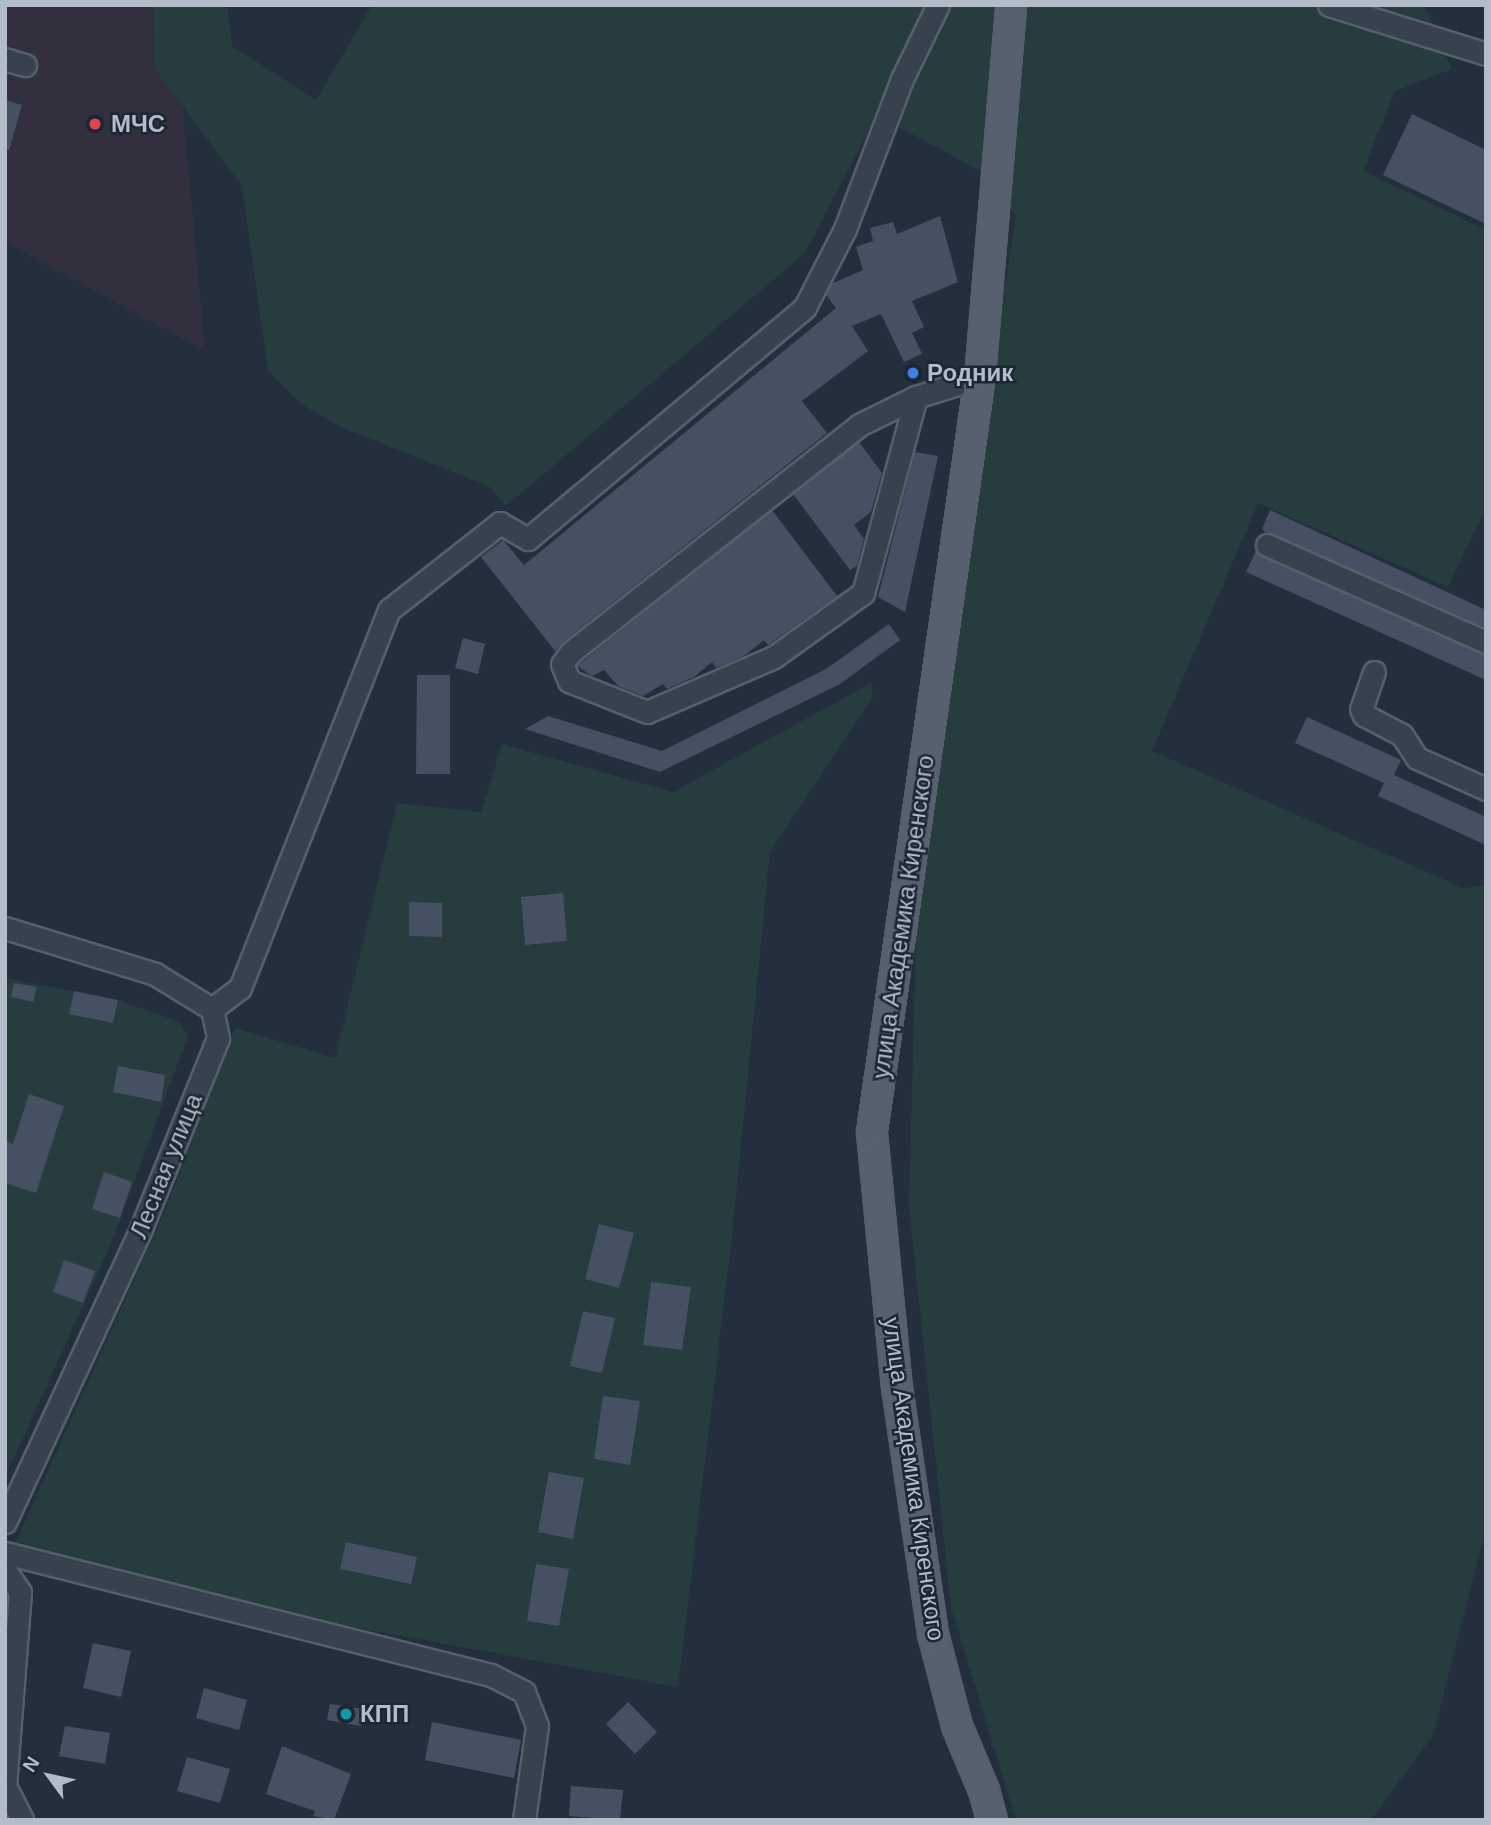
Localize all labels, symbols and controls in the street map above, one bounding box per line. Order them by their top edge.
place label: МЧС [111,110,165,138]
marker: МЧС [85,114,105,134]
place label: Родник [927,359,1013,387]
marker: Родник [905,365,921,381]
street label: улица Академика Киренского [866,753,940,1081]
street label: Лесная улица [124,1090,208,1242]
street label: улица Академика Киренского [877,1315,951,1643]
place label: КПП [360,1700,409,1728]
marker: КПП [338,1706,354,1722]
north arrow [14,1741,84,1811]
text: N [18,1753,44,1776]

